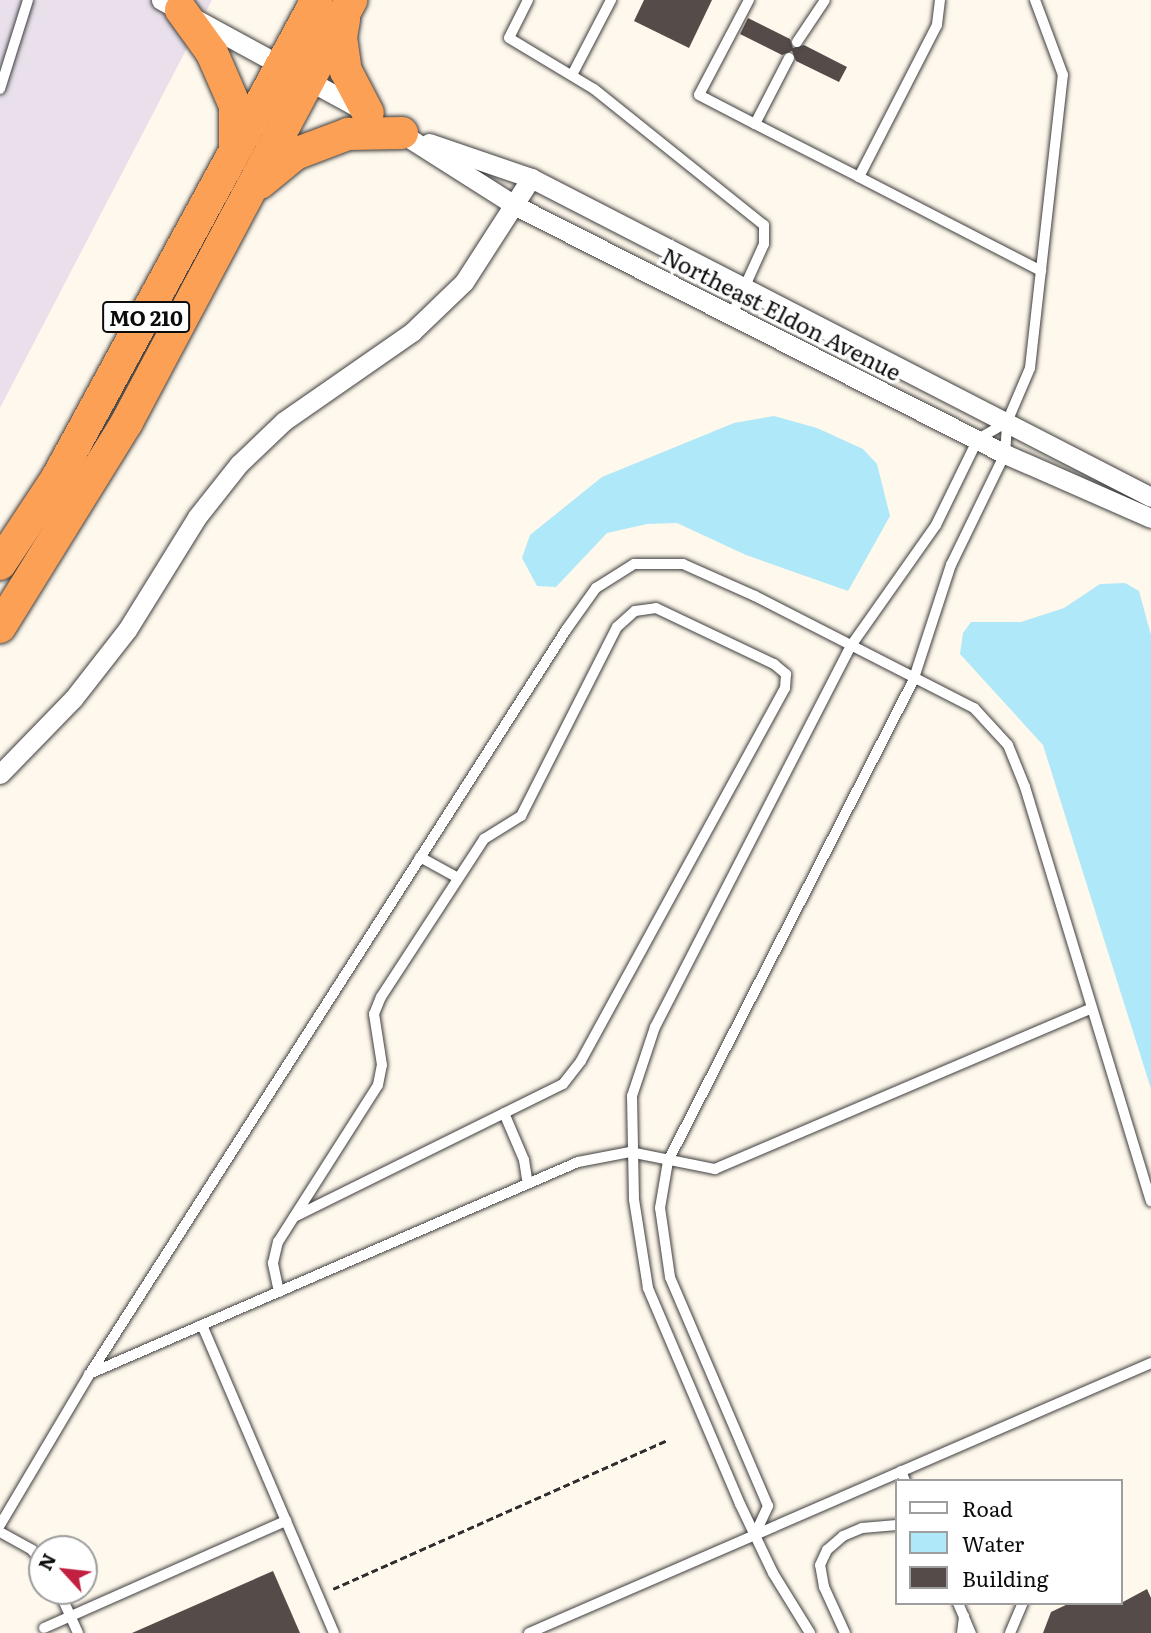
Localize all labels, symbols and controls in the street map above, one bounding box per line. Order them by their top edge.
street label: Northeast Eldon Avenue [658,241,906,385]
road number: MO 210 [100,300,192,334]
legend [895,1479,1123,1605]
text: Road [962,1492,1013,1523]
text: Water [962,1527,1024,1558]
north arrow [28,1535,98,1605]
text: N [30,1548,62,1575]
text: Building [962,1562,1048,1593]

